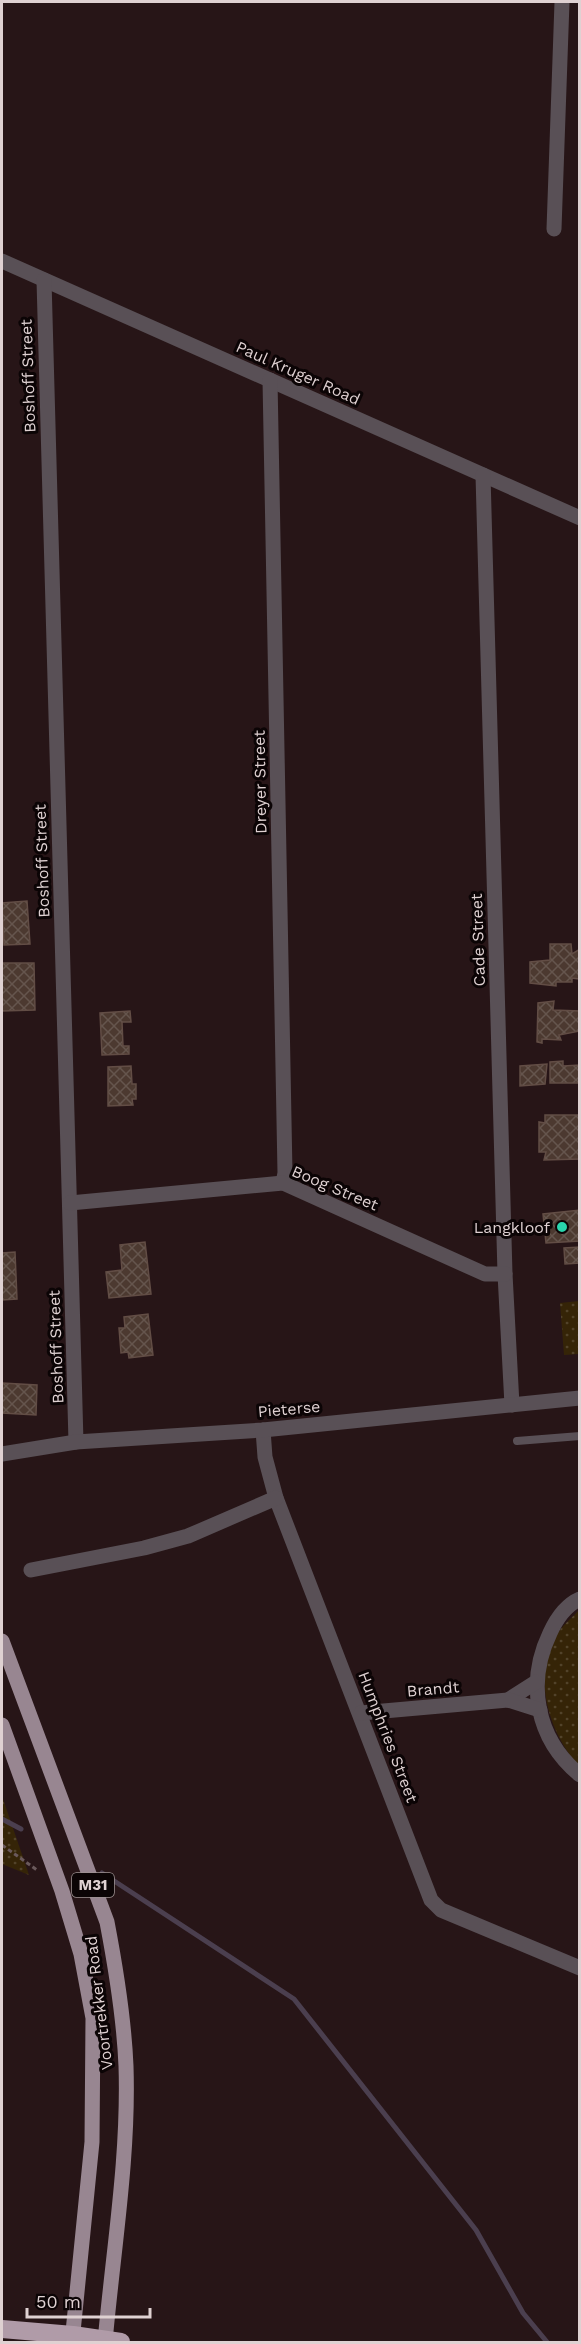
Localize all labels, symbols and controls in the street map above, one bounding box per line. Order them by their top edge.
street label: Boshoff Street [17,319,39,433]
street label: Paul Kruger Road [233,337,363,409]
street label: Dreyer Street [250,730,270,834]
street label: Boshoff Street [31,804,53,918]
street label: Cade Street [467,893,489,987]
street label: Boog Street [289,1161,381,1215]
place label: Langkloof [474,1218,551,1237]
marker: Langkloof [555,1220,569,1234]
street label: Boshoff Street [45,1290,67,1404]
street label: Pieterse [257,1397,321,1421]
street label: Humphries Street [354,1669,422,1805]
street label: Brandt [406,1677,460,1701]
road number: M31 [72,1873,114,1897]
street label: Voortrekker Road [81,1935,117,2071]
scale bar [27,2281,150,2319]
text: 50 m [36,2291,81,2312]

